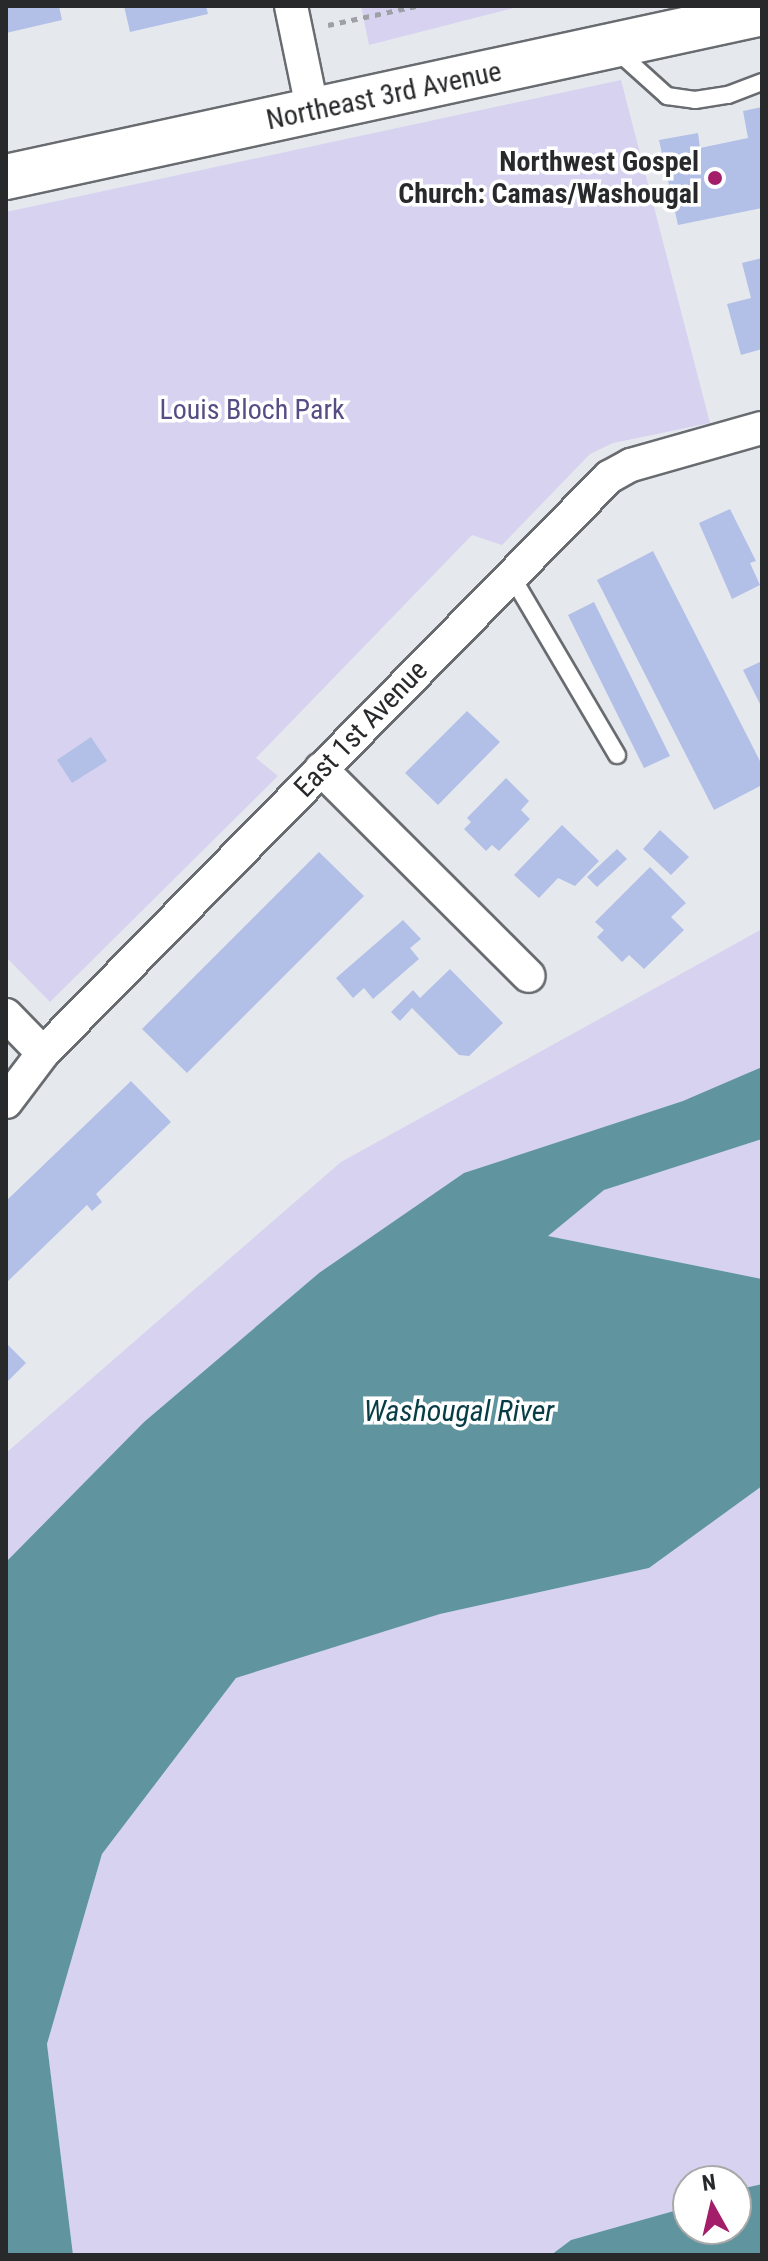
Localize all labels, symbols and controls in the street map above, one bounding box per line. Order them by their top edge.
street label: Northeast 3rd Avenue [263,55,505,137]
place label: Northwest Gospel Church: Camas/Washougal [398,145,699,211]
marker: Northwest Gospel Church: Camas/Washougal [706,169,724,187]
park label: Louis Bloch Park [159,393,345,427]
street label: East 1st Avenue [288,654,434,804]
water label: Washougal River [364,1393,554,1429]
north arrow [672,2165,752,2245]
text: N [700,2169,717,2196]

